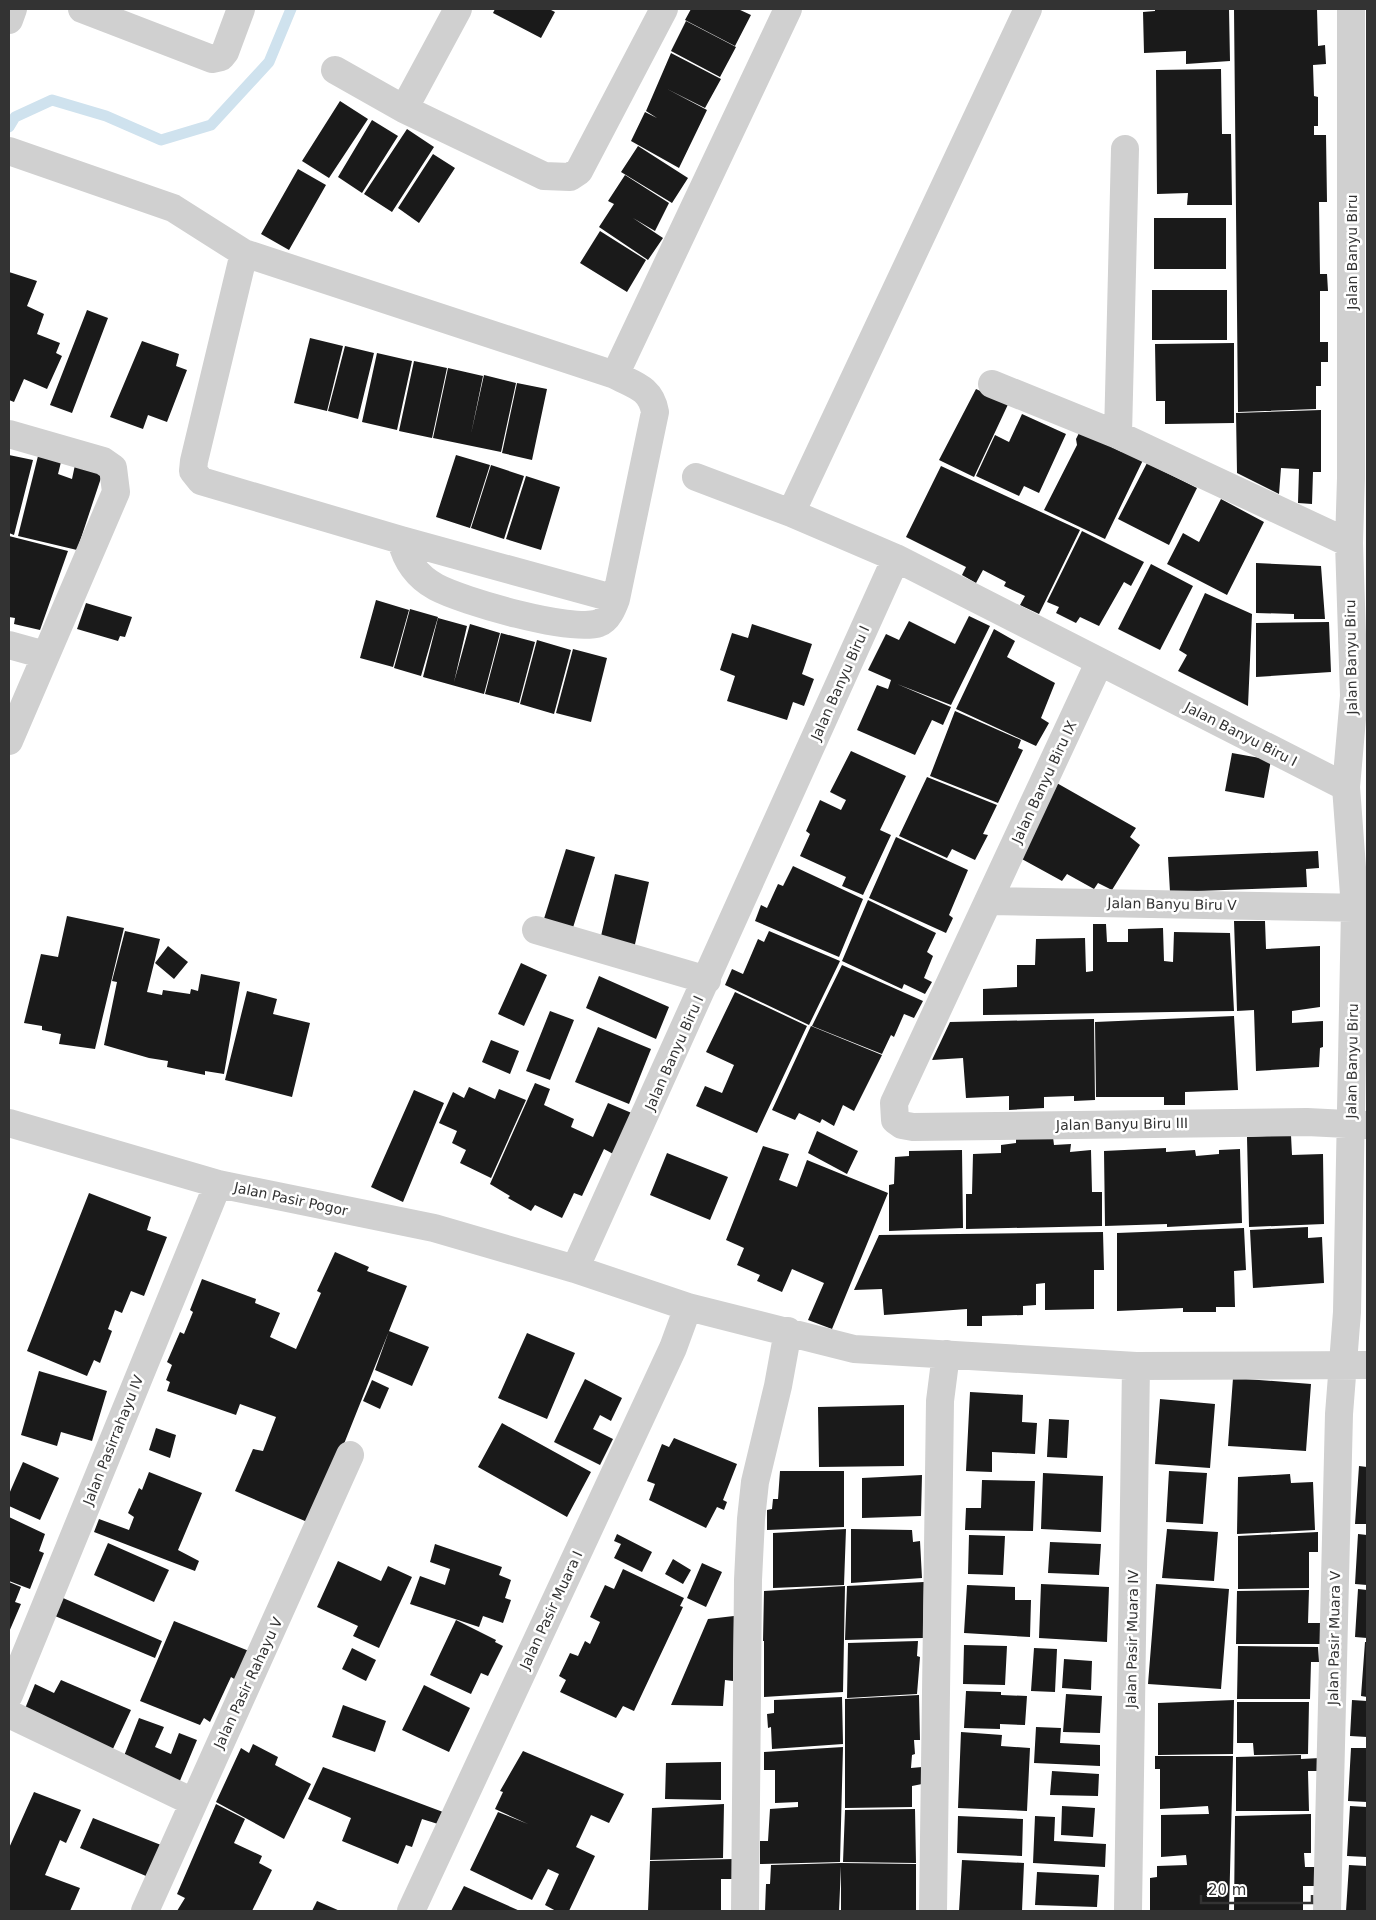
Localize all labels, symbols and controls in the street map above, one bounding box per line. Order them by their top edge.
street label: Jalan Banyu Biru [1344,194,1360,311]
street label: Jalan Banyu Biru [1342,599,1360,716]
street label: Jalan Banyu Biru I [807,623,873,744]
street label: Jalan Banyu Biru I [1181,698,1300,769]
street label: Jalan Banyu Biru IX [1008,718,1080,847]
street label: Jalan Banyu Biru V [1106,895,1237,913]
street label: Jalan Banyu Biru I [641,993,707,1114]
street label: Jalan Banyu Biru [1343,1003,1361,1120]
street label: Jalan Banyu Biru III [1055,1115,1188,1133]
street label: Jalan Pasir Pogor [232,1179,350,1219]
street label: Jalan Pasirrahayu IV [79,1372,147,1508]
street label: Jalan Pasir Muara I [516,1548,585,1673]
street label: Jalan Pasir Muara IV [1123,1569,1141,1709]
street label: Jalan Pasir Muara V [1325,1570,1343,1706]
street label: Jalan Pasir Rahayu V [210,1614,286,1752]
scale bar [1201,1872,1312,1904]
text: 20 m [1208,1881,1246,1899]

